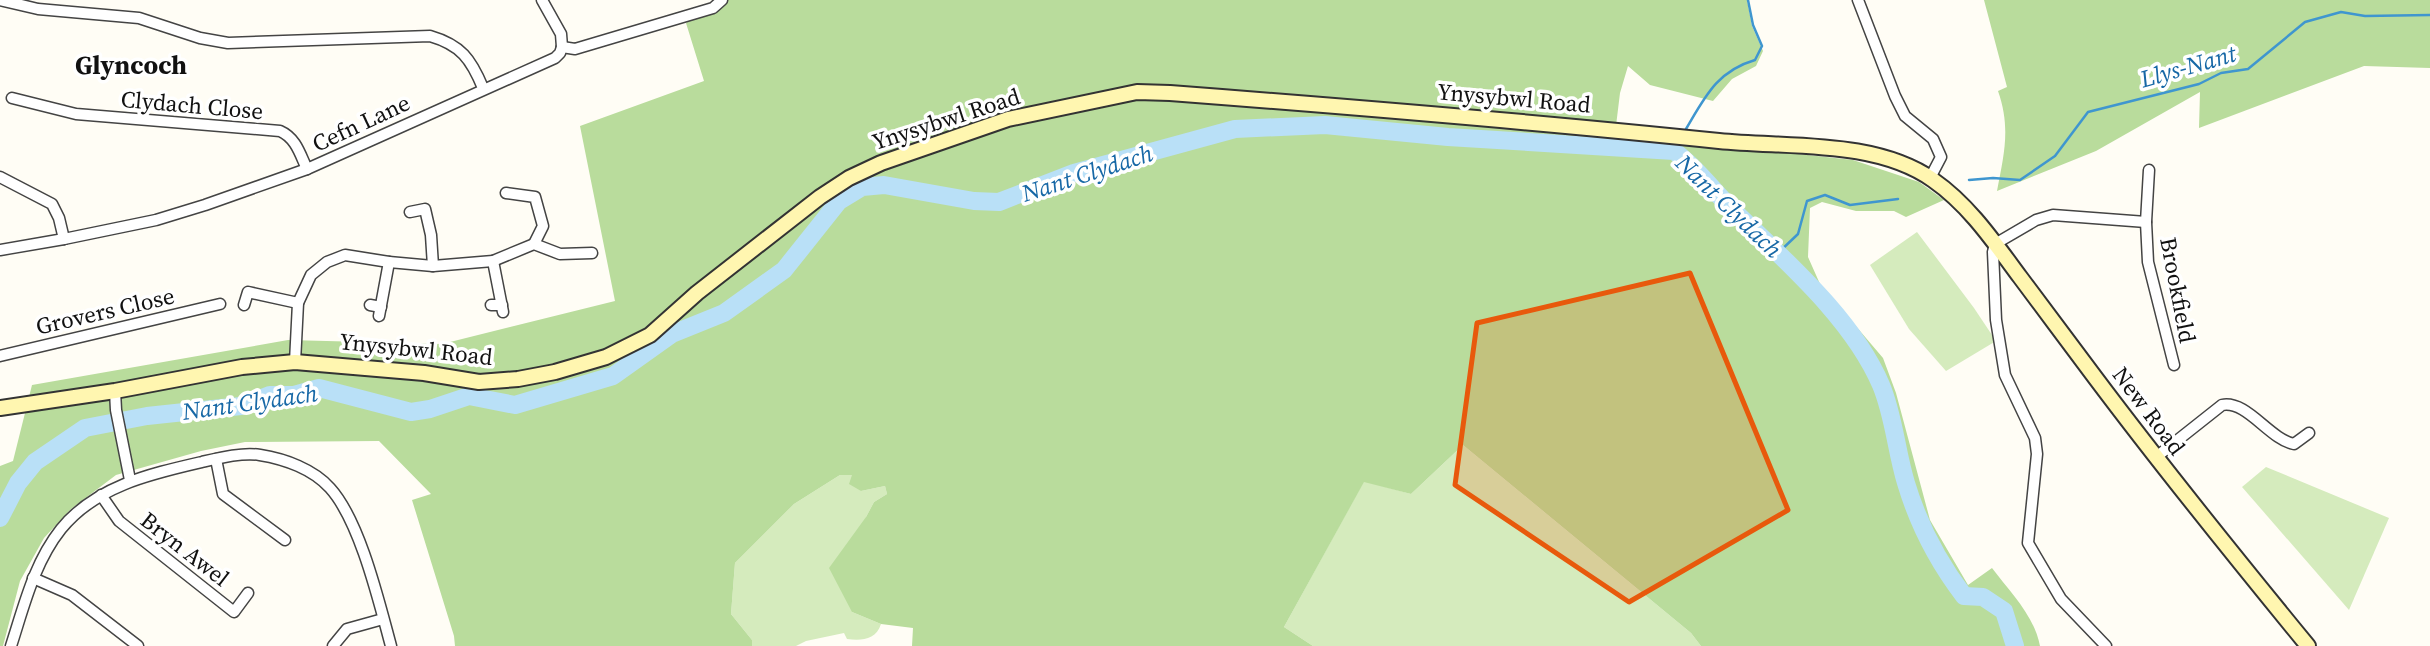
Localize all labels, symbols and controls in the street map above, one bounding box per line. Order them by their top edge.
water label: Llys-Nant [2135,36,2241,96]
district label: Glyncoch [75,47,187,83]
street label: Ynysybwl Road [1436,75,1592,121]
street label: Ynysybwl Road [868,80,1024,158]
street label: Clydach Close [119,83,265,127]
street label: Cefn Lane [307,86,415,160]
water label: Nant Clydach [1016,136,1157,210]
water label: Nant Clydach [1668,146,1789,265]
street label: Brookfield [2152,234,2204,346]
street label: Grovers Close [33,280,177,342]
street label: Ynysybwl Road [338,325,494,373]
street label: New Road [2105,360,2193,462]
water label: Nant Clydach [179,376,320,428]
street label: Bryn Awel [134,504,236,594]

